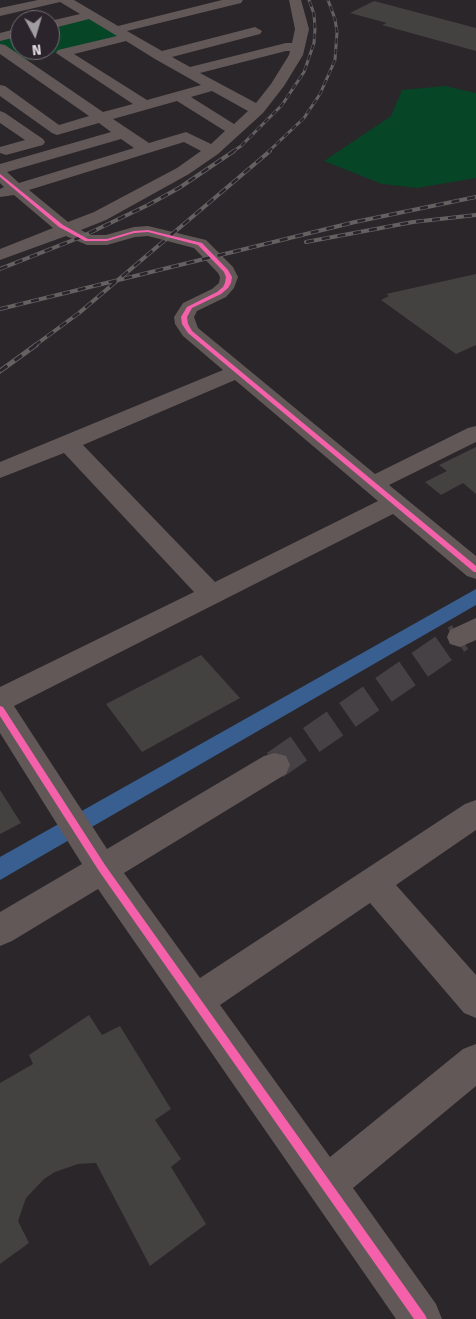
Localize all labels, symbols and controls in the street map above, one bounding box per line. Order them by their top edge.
north arrow [10,10,60,60]
text: N [31,40,42,58]

